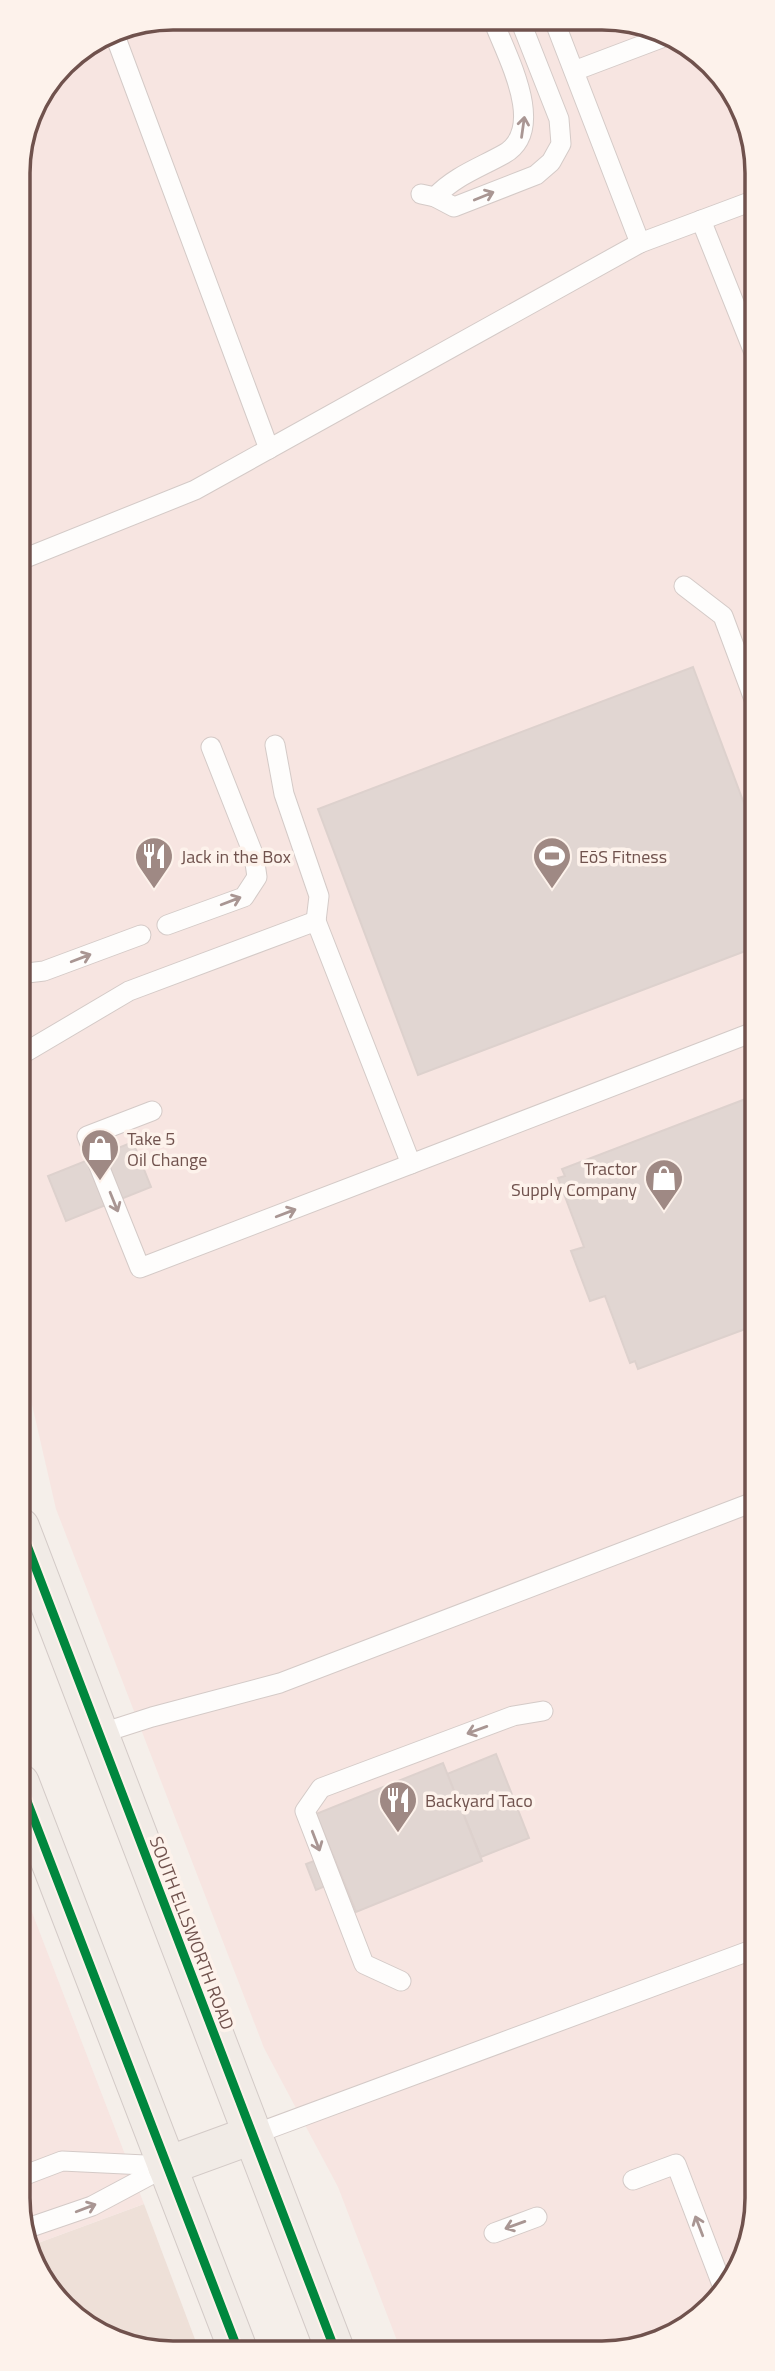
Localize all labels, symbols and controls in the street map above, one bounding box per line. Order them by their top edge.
one-way arrow [516,116,529,139]
one-way arrow [473,188,494,201]
restaurant icon: Jack in the Box [133,835,175,890]
sports icon: EōS Fitness [531,835,573,890]
place label: Jack in the Box [181,843,291,870]
place label: EōS Fitness [579,843,667,870]
one-way arrow [220,894,242,907]
one-way arrow [69,950,91,963]
place label: Take 5 Oil Change [127,1125,207,1173]
shop icon: Take 5 Oil Change [79,1127,121,1182]
place label: Tractor Supply Company [511,1155,637,1203]
shop icon: Tractor Supply Company [643,1157,685,1212]
one-way arrow [108,1191,121,1213]
one-way arrow [275,1205,297,1218]
one-way arrow [467,1724,489,1737]
restaurant icon: Backyard Taco [377,1779,419,1834]
place label: Backyard Taco [425,1787,533,1814]
one-way arrow [311,1830,324,1852]
street label: SOUTH ELLSWORTH ROAD [143,1832,241,2034]
one-way arrow [75,2200,96,2213]
one-way arrow [692,2215,705,2237]
one-way arrow [505,2220,527,2232]

